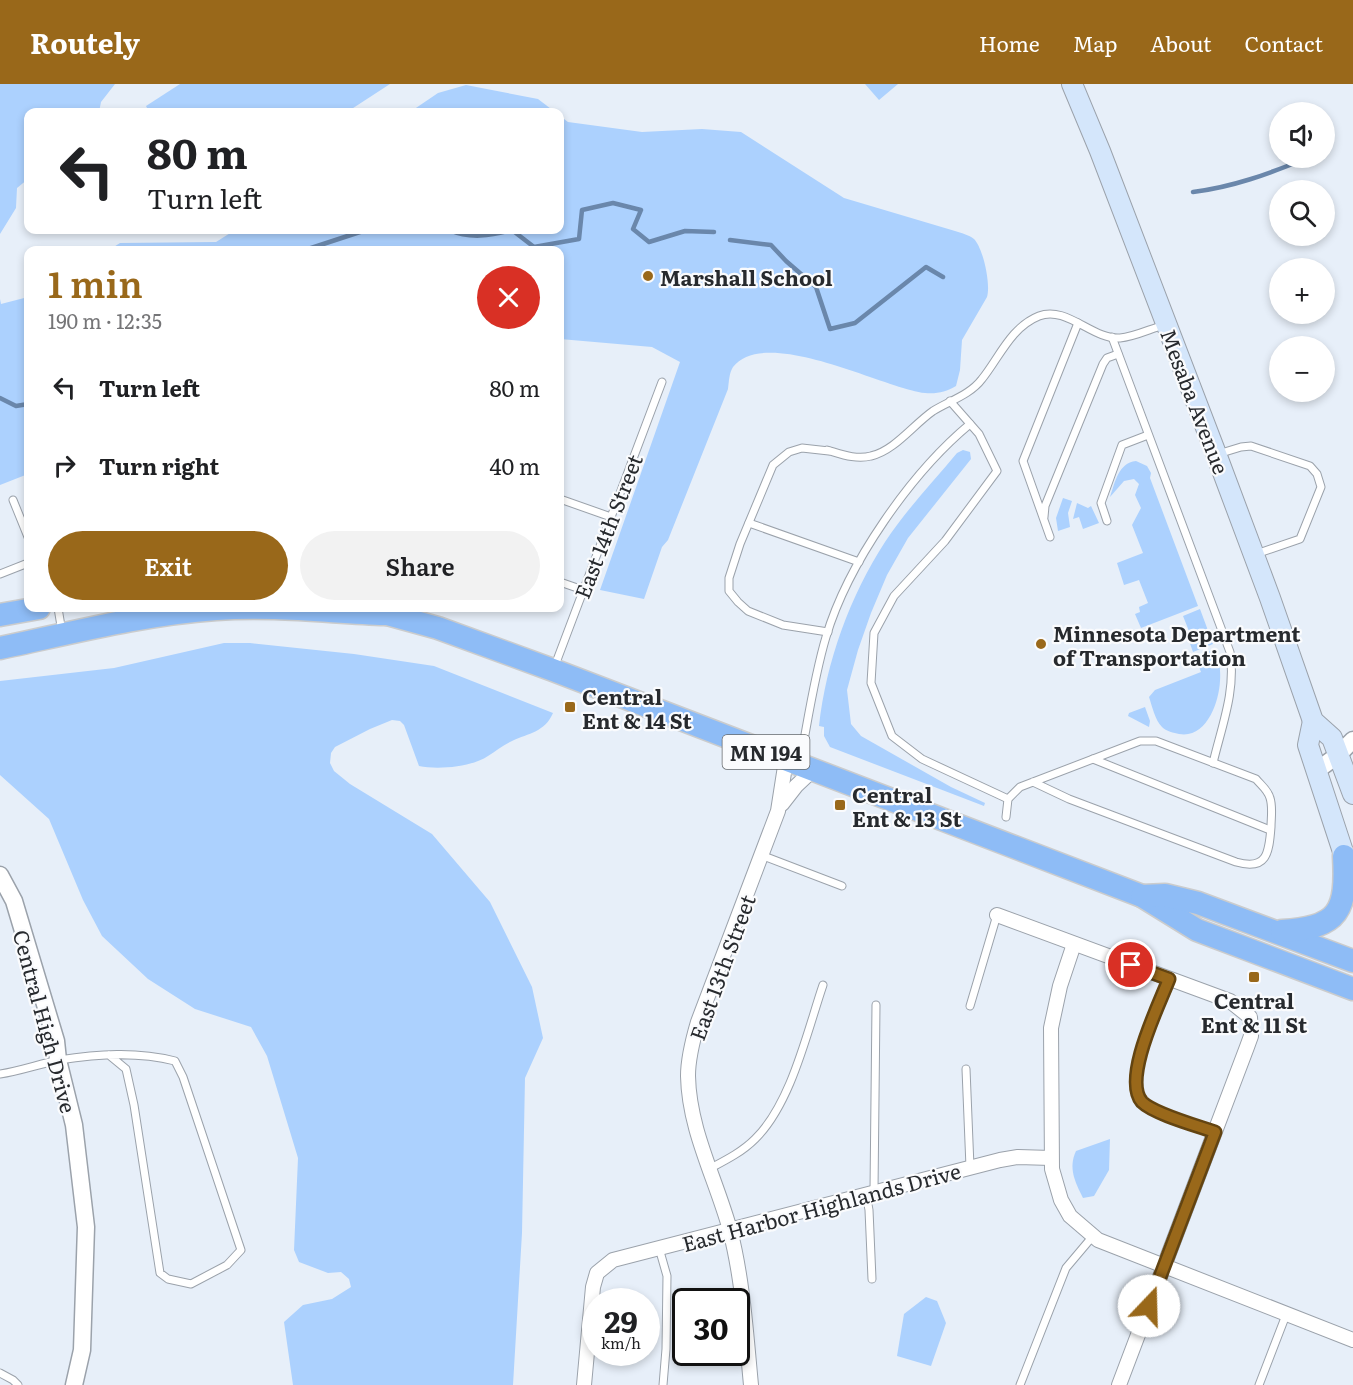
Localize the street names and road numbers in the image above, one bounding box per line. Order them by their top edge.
street label: Mesaba Avenue [1154,324,1238,478]
street label: East 14th Street [565,449,649,603]
road number: MN 194 [722,735,810,769]
street label: East 13th Street [680,889,762,1044]
street label: Central High Drive [7,926,85,1116]
street label: East Harbor Highlands Drive [678,1154,964,1258]

